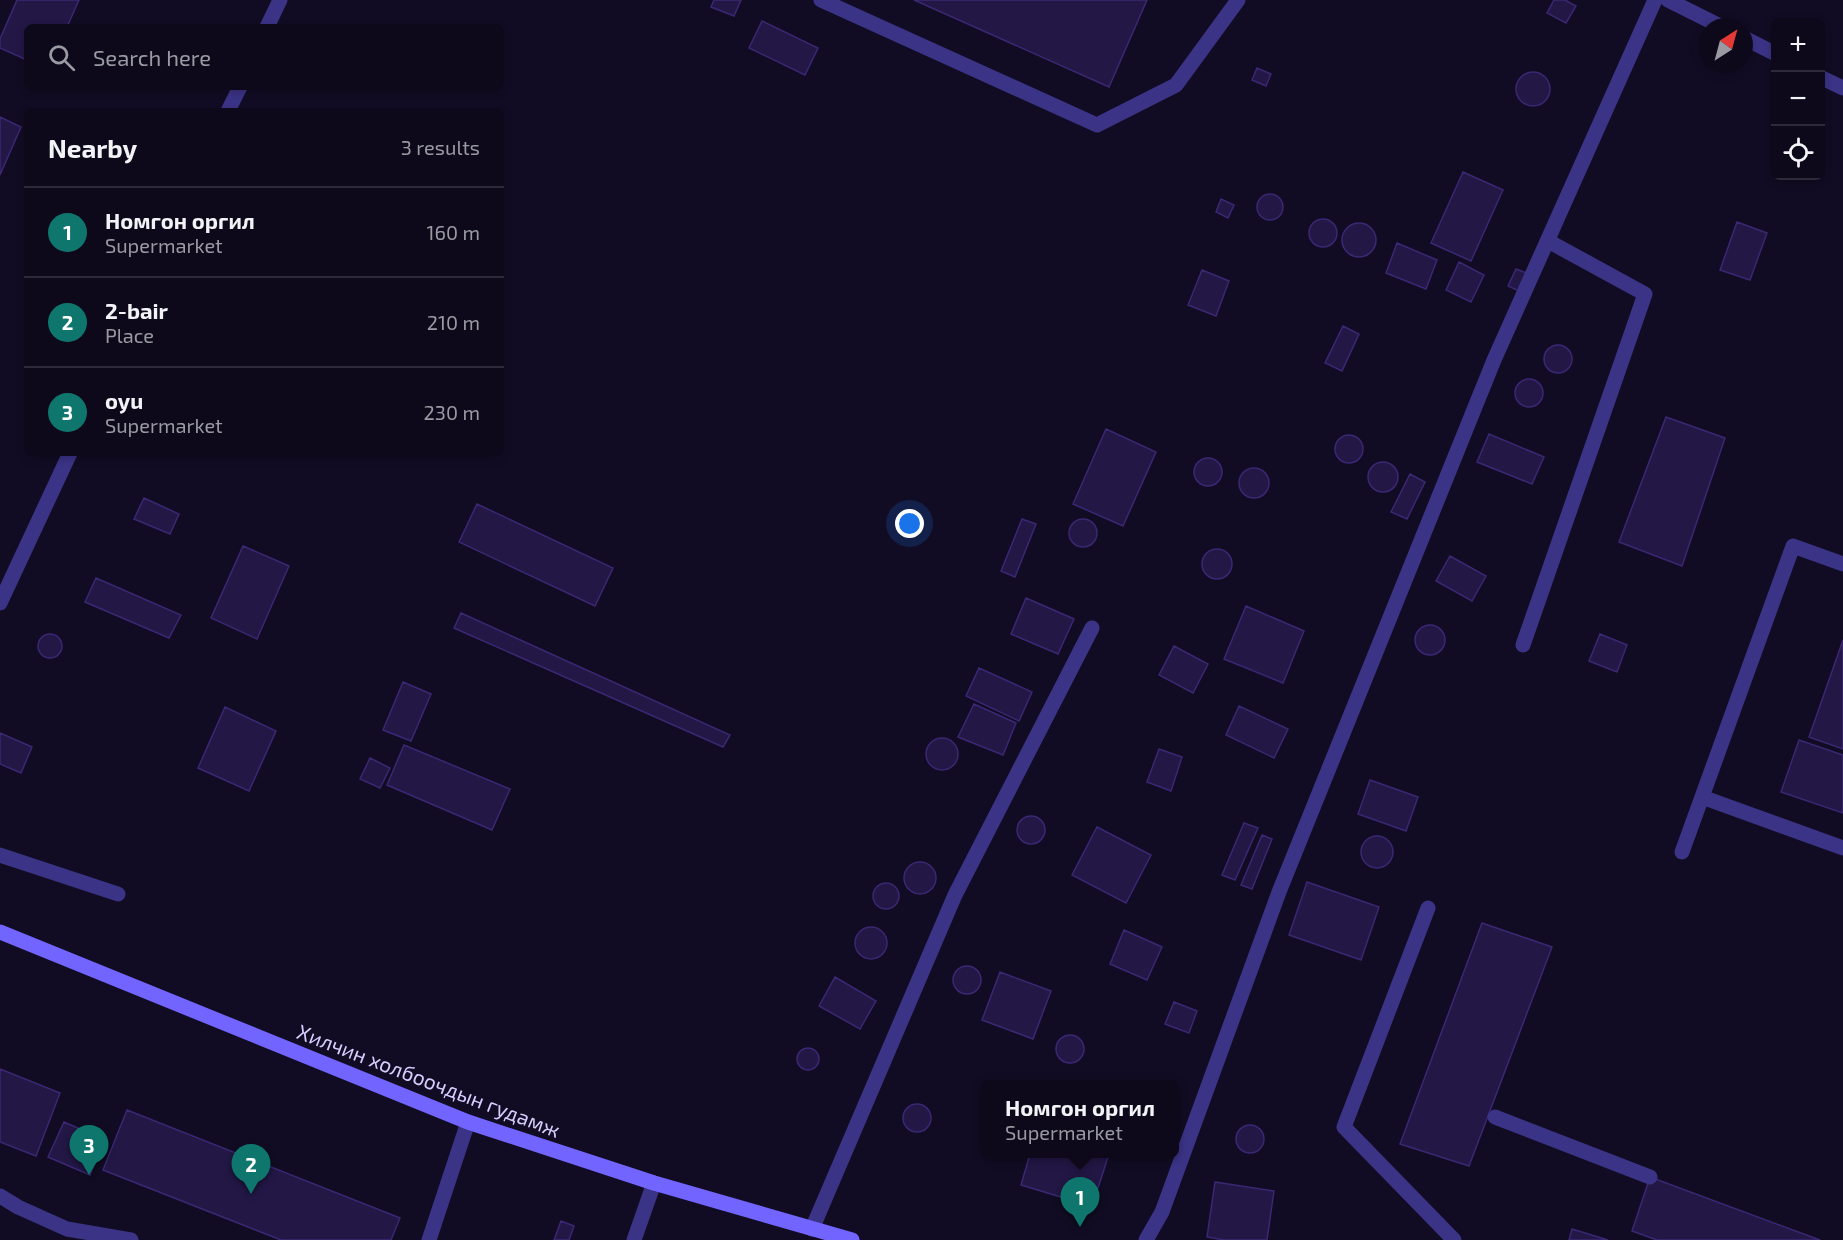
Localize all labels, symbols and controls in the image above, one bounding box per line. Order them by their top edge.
north arrow [1699,18,1753,72]
map controls [1771,18,1825,180]
button: + [1771,18,1825,72]
search box [24,24,504,90]
icon: search [45,41,78,74]
text: Search here [93,44,211,70]
button: − [1771,72,1825,126]
button: locate [1771,126,1825,180]
text: Nearby [48,132,137,163]
text: 3 results [401,135,480,159]
text: Номгон оргил [105,207,255,233]
text: 1 [63,220,72,244]
text: 160 m [427,220,480,244]
text: Supermarket [105,233,223,257]
text: 2-bair [105,297,168,323]
text: 2 [62,310,73,334]
text: 210 m [427,310,480,334]
text: Place [105,323,154,347]
text: oyu [105,387,143,413]
text: 3 [62,400,73,424]
text: 230 m [424,400,480,424]
text: Supermarket [105,413,223,437]
your location [895,509,924,538]
street label: Хилчин холбоочдын гудамж [294,1018,564,1143]
popup [981,1080,1179,1158]
text: Номгон оргил [1005,1094,1155,1120]
text: Supermarket [1005,1120,1123,1144]
pin: 3 [70,1126,109,1175]
pin: 2 [232,1144,270,1194]
pin: 1 [1060,1178,1100,1227]

